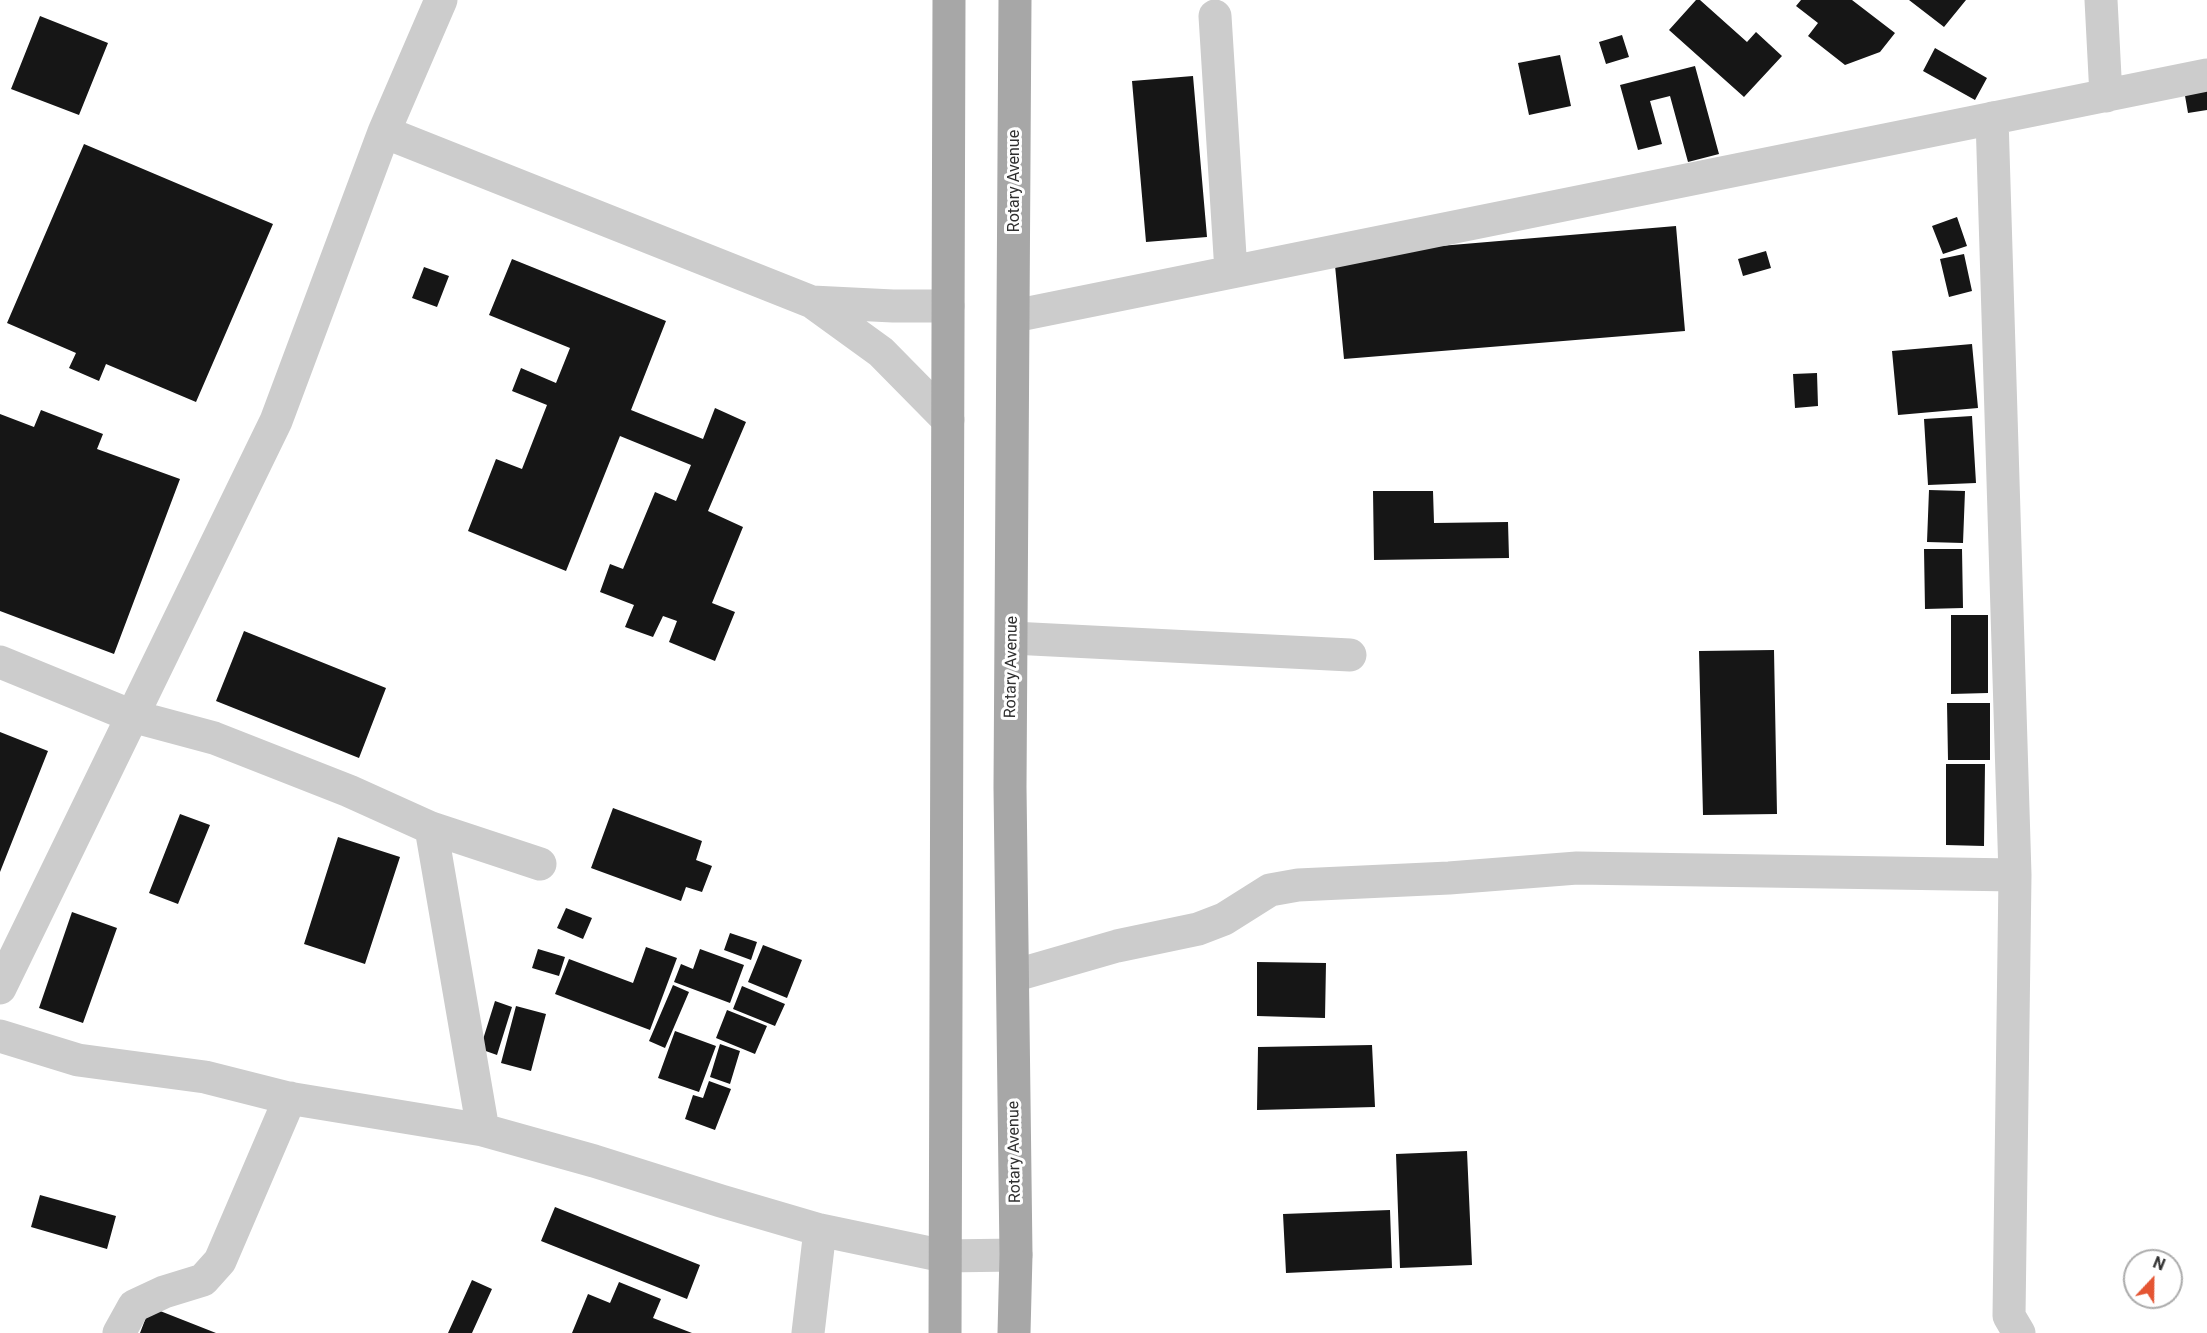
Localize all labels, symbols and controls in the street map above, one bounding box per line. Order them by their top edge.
street label: Rotary Avenue [1005,130,1025,232]
street label: Rotary Avenue [1002,616,1022,718]
street label: Rotary Avenue [1005,1101,1025,1203]
north arrow [2123,1249,2183,1309]
text: N [2150,1253,2168,1275]

